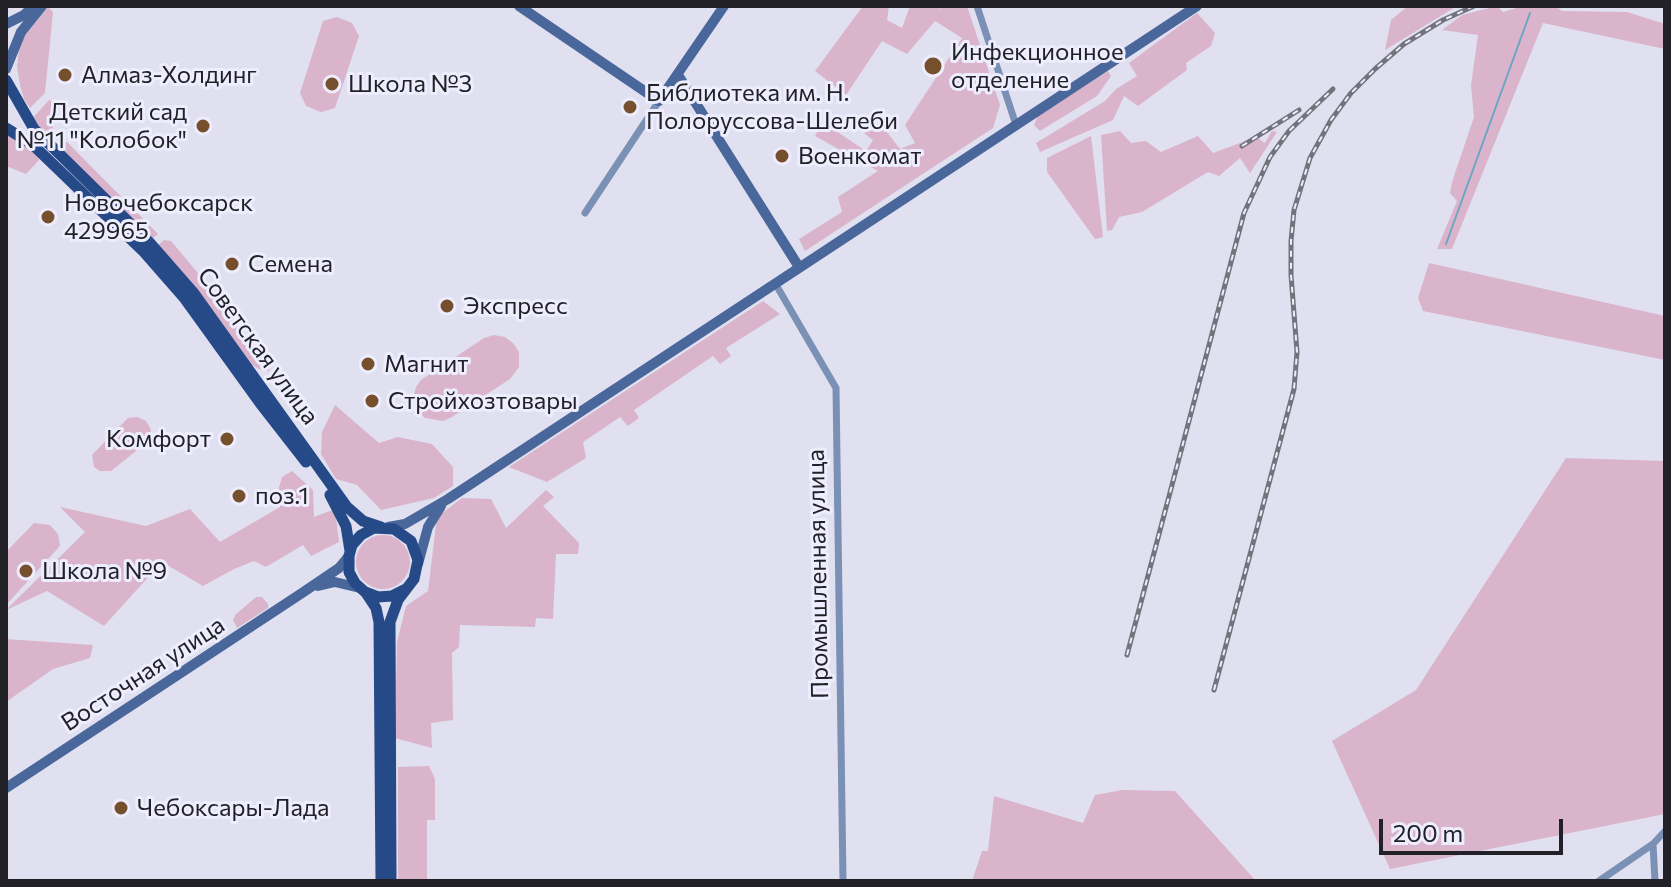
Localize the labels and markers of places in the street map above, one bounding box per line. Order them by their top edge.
place label: Инфекционное отделение [951,38,1124,94]
marker: Инфекционное отделение [922,55,944,77]
place label: Алмаз-Холдинг [81,61,257,89]
marker: Алмаз-Холдинг [56,66,74,84]
place label: Школа №3 [348,70,472,98]
marker: Школа №3 [323,75,341,93]
place label: Библиотека им. Н. Полоруссова-Шелеби [646,79,898,135]
place label: Детский сад №11 "Колобок" [17,98,187,154]
marker: Библиотека им. Н. Полоруссова-Шелеби [621,98,639,116]
marker: Детский сад №11 "Колобок" [194,117,212,135]
place label: Военкомат [798,142,922,170]
marker: Военкомат [773,147,791,165]
place label: Новочебоксарск 429965 [64,189,253,245]
marker: Новочебоксарск 429965 [39,208,57,226]
place label: Семена [248,250,333,278]
marker: Семена [223,255,241,273]
place label: Экспресс [463,292,568,320]
marker: Экспресс [438,297,456,315]
place label: Магнит [384,350,468,378]
marker: Магнит [359,355,377,373]
place label: Стройхозтовары [388,387,578,415]
marker: Стройхозтовары [363,392,381,410]
place label: Комфорт [106,425,211,453]
marker: Комфорт [218,430,236,448]
place label: поз.1 [255,482,309,510]
marker: поз.1 [230,487,248,505]
place label: Школа №9 [42,557,167,585]
marker: Школа №9 [17,562,35,580]
place label: Чебоксары-Лада [137,794,329,822]
marker: Чебоксары-Лада [112,799,130,817]

